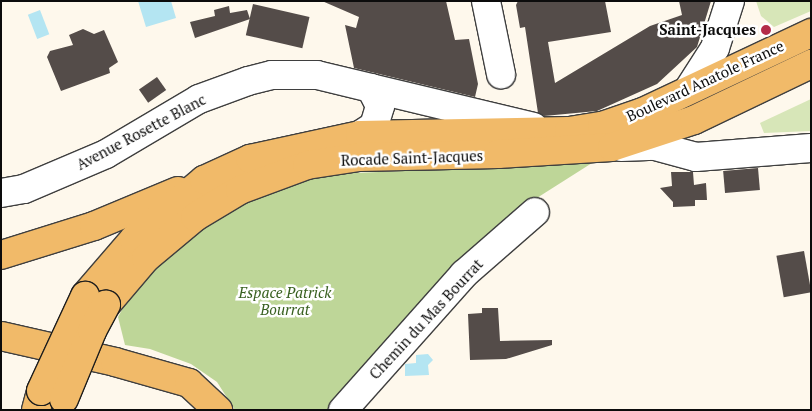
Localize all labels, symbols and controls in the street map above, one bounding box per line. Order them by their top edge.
place label: Saint-Jacques [659,21,756,39]
marker: Saint-Jacques [760,24,772,36]
street label: Boulevard Anatole France [623,37,787,125]
street label: Avenue Rosette Blanc [73,90,209,174]
street label: Rocade Saint-Jacques [341,147,483,169]
street label: Chemin du Mas Bourrat [366,255,486,383]
park label: Espace Patrick Bourrat [238,283,332,318]

